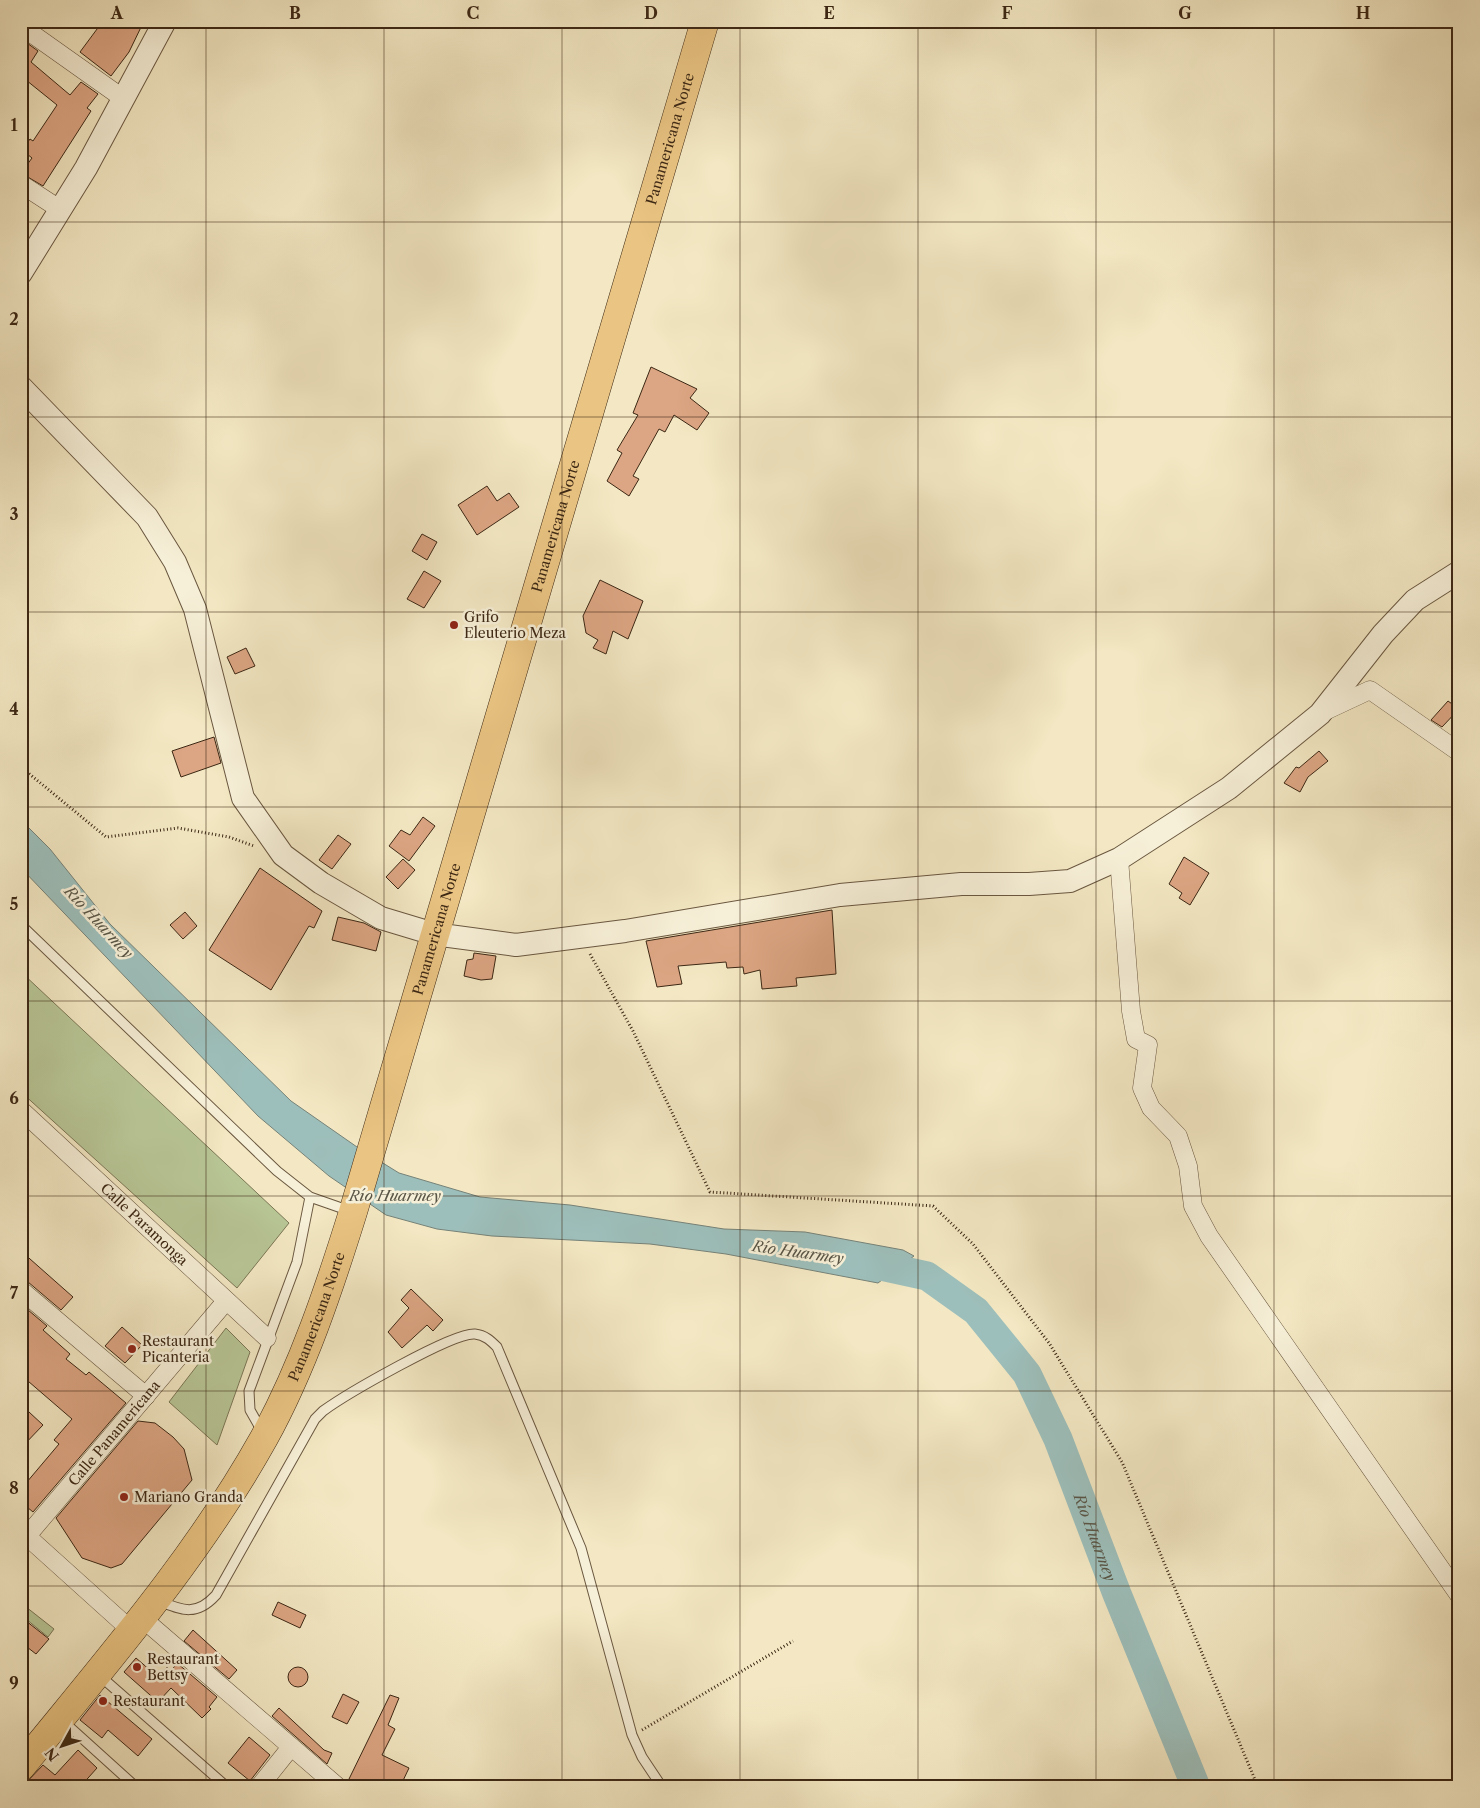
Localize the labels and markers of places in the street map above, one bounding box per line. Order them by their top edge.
place label: Grifo Eleuterio Meza [464,608,566,642]
marker: Grifo Eleuterio Meza [448,619,460,631]
place label: Restaurant Picanteria [142,1332,214,1366]
marker: Restaurant Picanteria [126,1343,138,1355]
place label: Mariano Granda [134,1488,244,1506]
marker: Mariano Granda [118,1491,130,1503]
place label: Restaurant Bettsy [147,1650,219,1684]
marker: Restaurant Bettsy [131,1661,143,1673]
place label: Restaurant [113,1692,185,1710]
marker: Restaurant [97,1695,109,1707]

